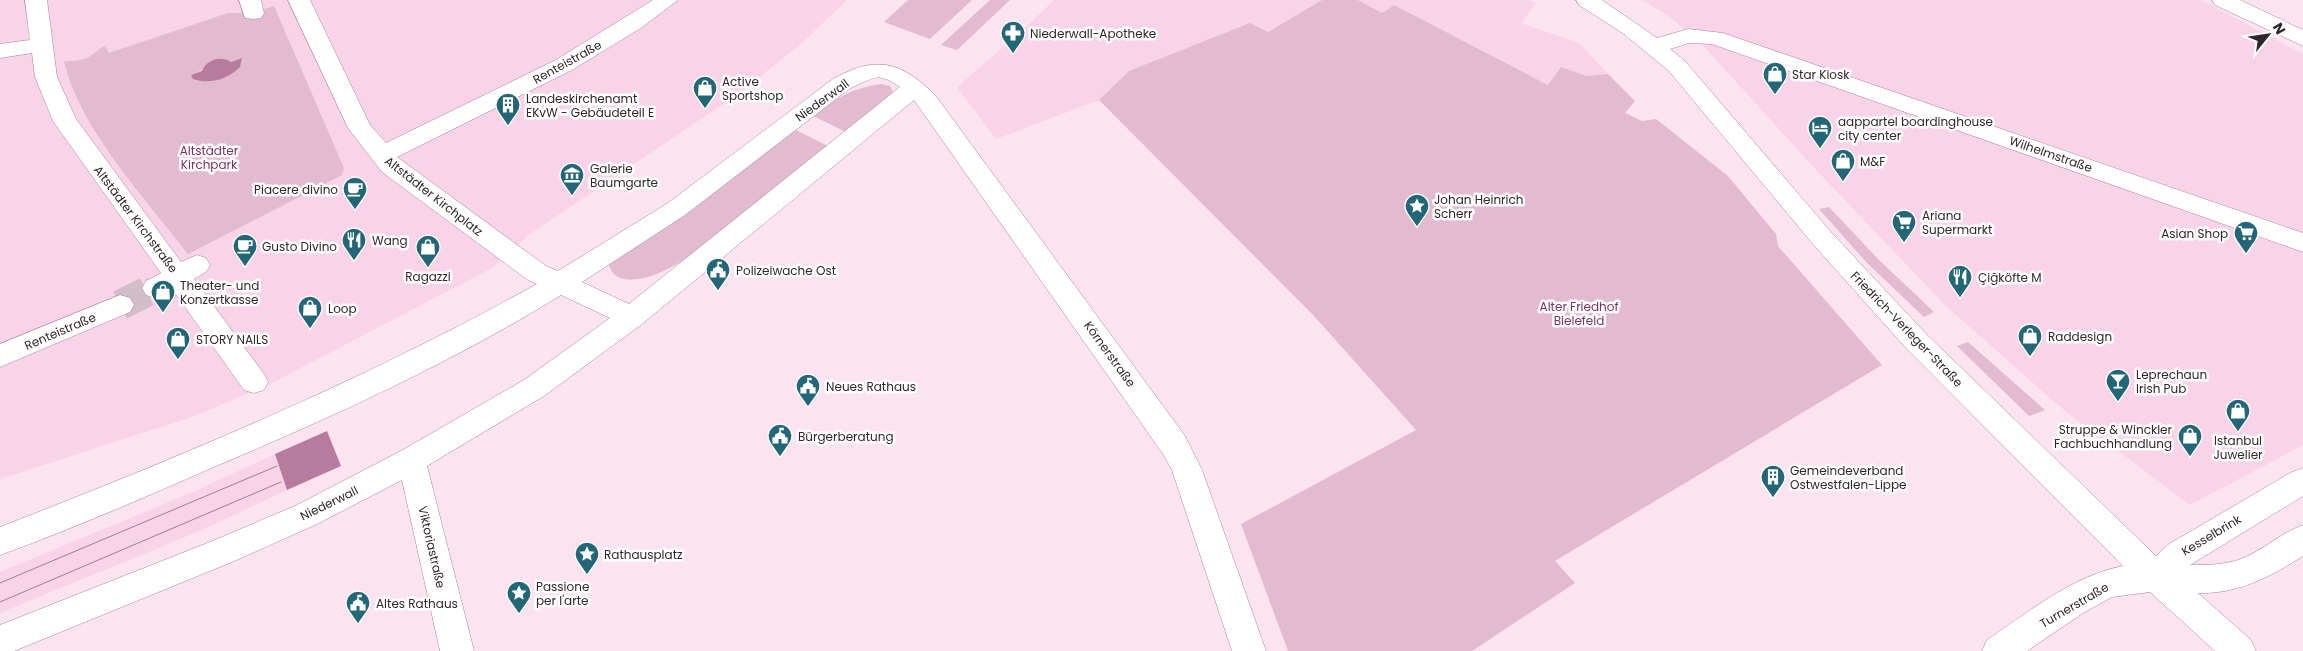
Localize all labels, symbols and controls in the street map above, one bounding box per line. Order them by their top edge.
north arrow [2243,10,2293,60]
text: N [2268,19,2291,38]
pharmacy icon: Niederwall-Apotheke [1000,20,1026,54]
place label: Niederwall-Apotheke [1030,25,1156,42]
street label: Renteistraße [530,36,604,88]
shop icon: Star Kiosk [1762,61,1788,95]
place label: Star Kiosk [1792,66,1850,83]
place label: Active Sportshop [722,73,783,104]
shop icon: Active Sportshop [692,75,718,109]
street label: Niederwall [792,75,852,125]
place label: Landeskirchenamt EKvW - Gebäudeteil E [526,90,654,121]
building icon: Landeskirchenamt EKvW - Gebäudeteil E [495,92,521,126]
place label: aappartel boardinghouse city center [1838,113,1993,144]
hotel icon: aappartel boardinghouse city center [1807,115,1833,149]
street label: Wilhelmstraße [2007,132,2095,176]
park label: Altstädter Kirchpark [180,142,239,173]
shop icon: M&F [1830,148,1856,182]
street label: Altstädter Kirchplatz [381,152,487,240]
place label: M&F [1860,153,1885,170]
place label: Galerie Baumgarte [590,160,658,191]
street label: Altstädter Kirchstraße [90,162,182,276]
museum icon: Galerie Baumgarte [559,162,585,196]
cafe icon: Piacere divino [342,176,368,210]
place label: Piacere divino [254,181,338,198]
place label: Johan Heinrich Scherr [1434,191,1524,222]
place icon: Johan Heinrich Scherr [1404,193,1430,227]
place label: Ariana Supermarkt [1922,207,1992,238]
supermarket icon: Ariana Supermarkt [1891,209,1917,243]
supermarket icon: Asian Shop [2233,220,2259,254]
place label: Asian Shop [2161,225,2228,242]
restaurant icon: Wang [341,227,367,261]
place label: Wang [372,232,408,249]
cafe icon: Gusto Divino [232,233,258,267]
shop icon: Ragazzi [415,234,441,268]
place label: Gusto Divino [262,238,337,255]
public building icon: Polizeiwache Ost [705,257,731,291]
place label: Polizeiwache Ost [736,262,836,279]
restaurant icon: Çiğköfte M [1947,264,1973,298]
street label: Friedrich-Verleger-Straße [1847,267,1967,391]
place label: Ragazzi [405,268,451,285]
place label: Çiğköfte M [1978,269,2041,286]
place label: Theater- und Konzertkasse [180,277,259,308]
shop icon: Theater- und Konzertkasse [150,279,176,313]
shop icon: Loop [297,295,323,329]
park label: Alter Friedhof Bielefeld [1540,298,1618,329]
place label: Loop [328,300,357,317]
street label: Renteistraße [22,308,98,354]
street label: Körnerstraße [1080,318,1140,390]
shop icon: Raddesign [2017,323,2043,357]
shop icon: STORY NAILS [165,326,191,360]
place label: Raddesign [2048,328,2112,345]
place label: STORY NAILS [196,331,268,348]
place label: Leprechaun Irish Pub [2136,366,2207,397]
bar icon: Leprechaun Irish Pub [2105,368,2131,402]
public building icon: Neues Rathaus [795,373,821,407]
place label: Neues Rathaus [826,378,916,395]
shop icon: Istanbul Juwelier [2225,398,2251,432]
place label: Struppe & Winckler Fachbuchhandlung [2054,421,2173,452]
public building icon: Bürgerberatung [767,423,793,457]
shop icon: Struppe & Winckler Fachbuchhandlung [2177,423,2203,457]
place label: Bürgerberatung [798,428,894,445]
place label: Istanbul Juwelier [2213,432,2263,463]
place label: Gemeindeverband Ostwestfalen-Lippe [1790,462,1907,493]
building icon: Gemeindeverband Ostwestfalen-Lippe [1760,464,1786,498]
street label: Niederwall [297,482,361,524]
street label: Viktoriastraße [414,504,450,590]
street label: Kesselbrink [2178,510,2245,560]
place icon: Rathausplatz [574,541,600,575]
place label: Rathausplatz [604,546,683,563]
place label: Passione per l'arte [536,578,589,609]
street label: Turnerstraße [2036,578,2112,632]
place icon: Passione per l'arte [506,580,532,614]
public building icon: Altes Rathaus [345,590,371,624]
place label: Altes Rathaus [376,595,458,612]

